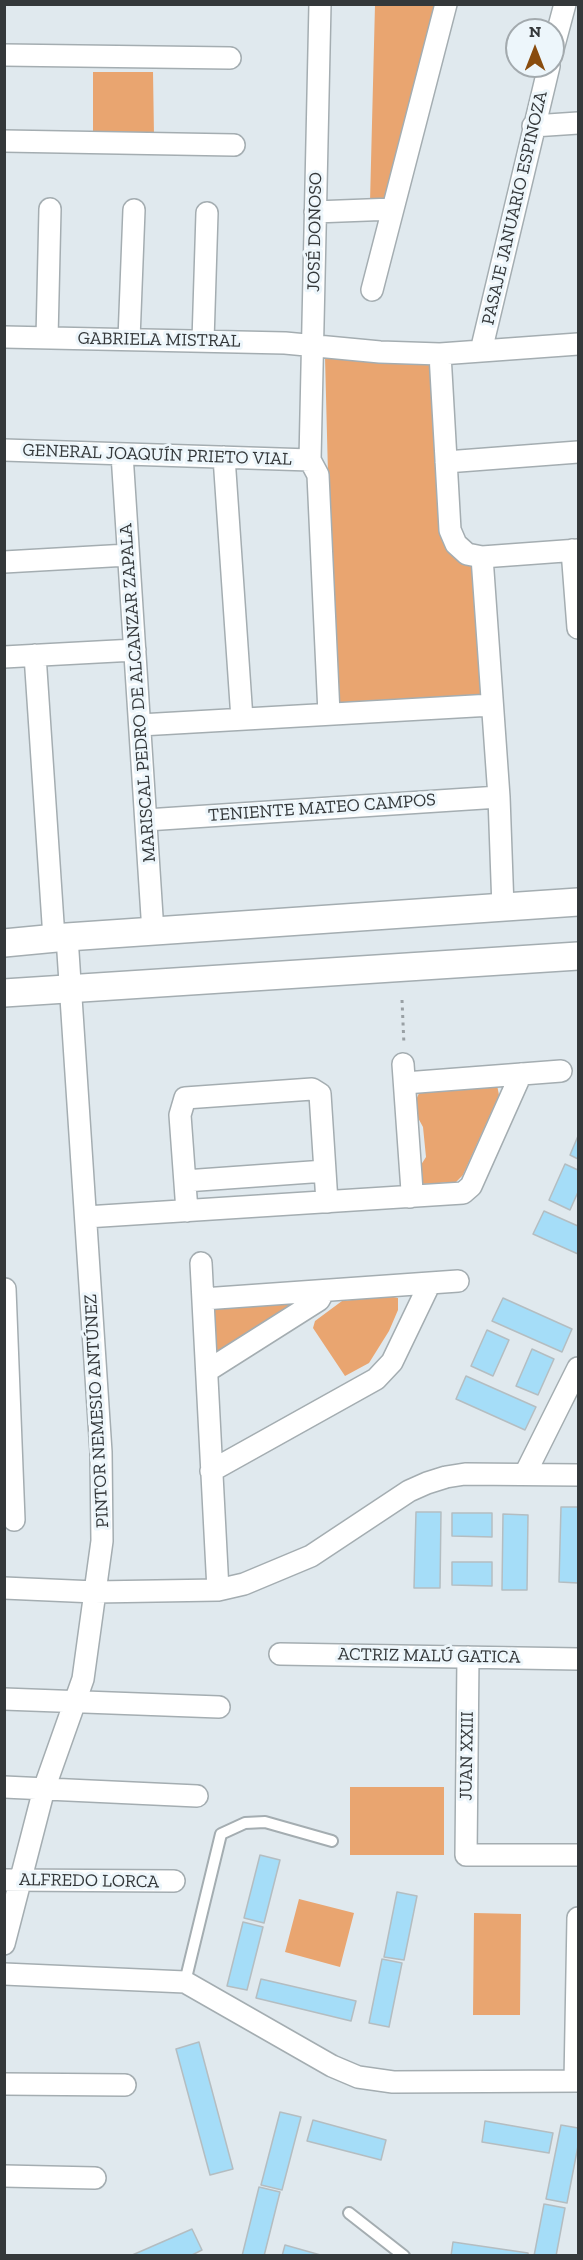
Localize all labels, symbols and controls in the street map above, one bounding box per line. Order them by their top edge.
north arrow [505,18,565,78]
text: N [529,22,541,41]
street label: PASAJE JANUARIO ESPINOZA [478,89,552,327]
street label: JOSÉ DONOSO [303,172,327,292]
street label: GABRIELA MISTRAL [77,328,241,352]
street label: GENERAL JOAQUÍN PRIETO VIAL [22,440,292,470]
street label: MARISCAL PEDRO DE ALCANZAR ZAPALA [115,523,161,863]
street label: TENIENTE MATEO CAMPOS [207,789,437,827]
street label: PINTOR NEMESIO ANTÚNEZ [80,1293,114,1529]
street label: ACTRIZ MALÚ GATICA [338,1644,520,1668]
street label: JUAN XXIII [455,1711,479,1801]
street label: ALFREDO LORCA [19,1869,159,1893]

